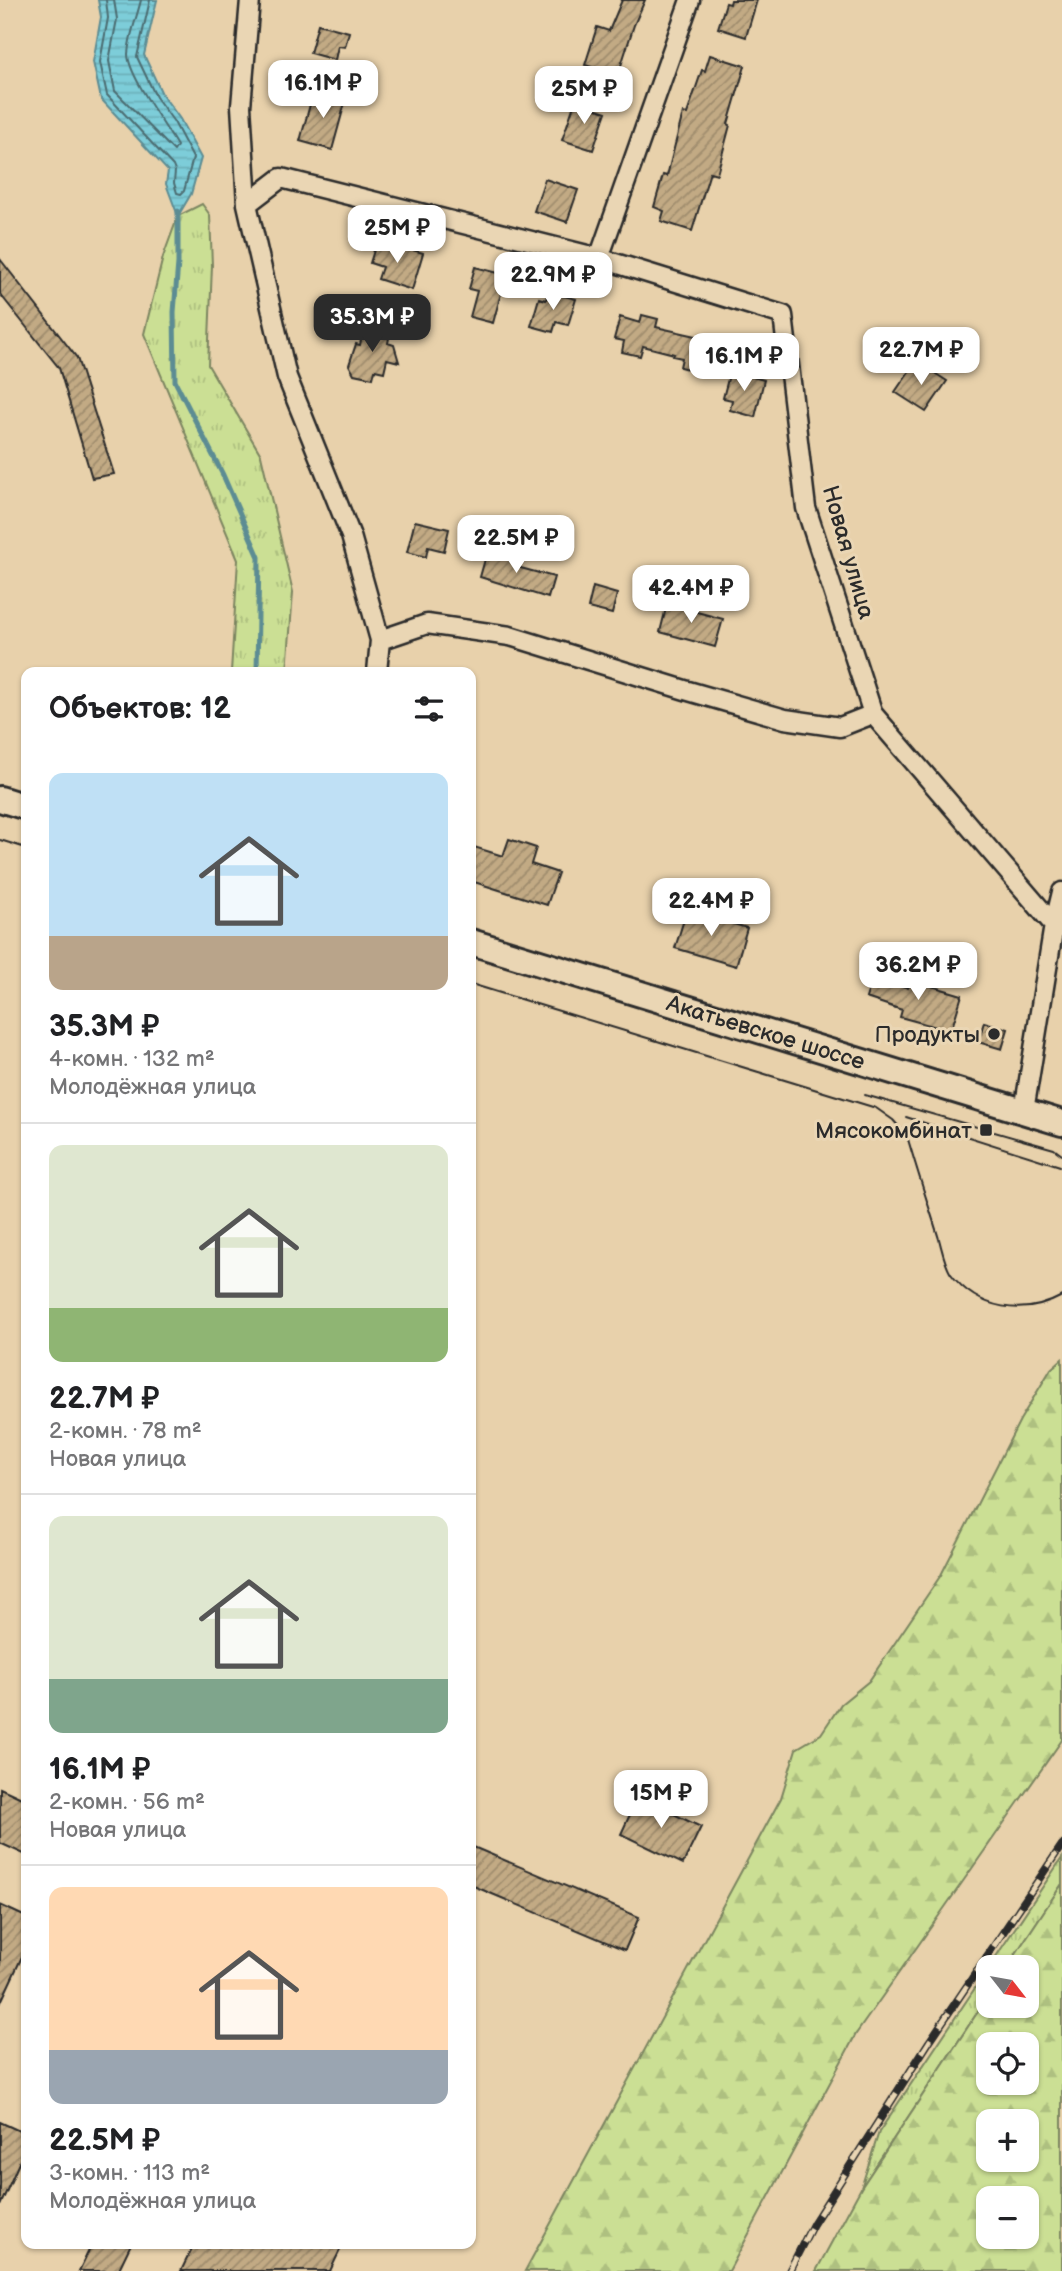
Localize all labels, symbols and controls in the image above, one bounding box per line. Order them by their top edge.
pin: 16.1M ₽ [258,60,388,120]
pin: 25M ₽ [535,66,633,126]
text: 16.1M ₽ [284,69,362,97]
text: 25M ₽ [551,75,617,103]
pin: 25M ₽ [348,205,446,265]
text: 25M ₽ [364,214,430,242]
pin: 22.9M ₽ [488,252,618,312]
text: 22.9M ₽ [510,261,596,289]
pin: 35.3M ₽ [307,294,437,354]
text: 35.3M ₽ [330,303,414,331]
pin: 22.7M ₽ [856,328,986,387]
pin: 16.1M ₽ [679,334,809,393]
text: 22.7M ₽ [879,336,963,364]
text: 16.1M ₽ [705,342,783,370]
street label: Новая улица [816,482,881,623]
pin: 22.5M ₽ [451,516,581,575]
text: 22.5M ₽ [473,524,559,552]
pin: 42.4M ₽ [626,566,756,625]
text: 42.4M ₽ [648,574,734,602]
icon: filters [410,690,448,728]
text: Объектов: 12 [49,691,231,727]
icon: home [186,818,312,944]
pin: 22.4M ₽ [646,878,776,938]
text: 22.4M ₽ [668,887,754,915]
pin: 36.2M ₽ [853,942,983,1002]
text: 36.2M ₽ [875,951,961,979]
street label: Акатьевское шоссе [662,989,868,1076]
text: 35.3M ₽ [49,1009,159,1045]
place label: Продукты [874,1021,980,1049]
marker: Продукты [986,1026,1002,1042]
text: 4-комн. · 132 m² [49,1045,215,1073]
text: Молодёжная улица [49,1073,256,1101]
place label: Мясокомбинат [815,1117,972,1145]
marker: Мясокомбинат [978,1122,994,1138]
icon: home [186,1190,312,1316]
text: 22.7M ₽ [49,1381,160,1417]
text: 2-комн. · 78 m² [49,1417,202,1445]
text: Новая улица [49,1445,186,1473]
icon: home [186,1561,312,1687]
text: 16.1M ₽ [49,1752,150,1788]
pin: 15M ₽ [612,1770,710,1830]
text: 15M ₽ [630,1779,692,1807]
text: 2-комн. · 56 m² [49,1788,205,1816]
text: Новая улица [49,1816,186,1844]
icon: home [186,1932,312,2058]
north arrow [976,1955,1040,2018]
map controls [976,1955,1039,2249]
button: locate [976,2032,1039,2095]
button: + [976,2109,1039,2172]
text: 22.5M ₽ [49,2123,160,2159]
text: 3-комн. · 113 m² [49,2159,210,2187]
button: − [976,2186,1039,2249]
text: Молодёжная улица [49,2187,256,2215]

